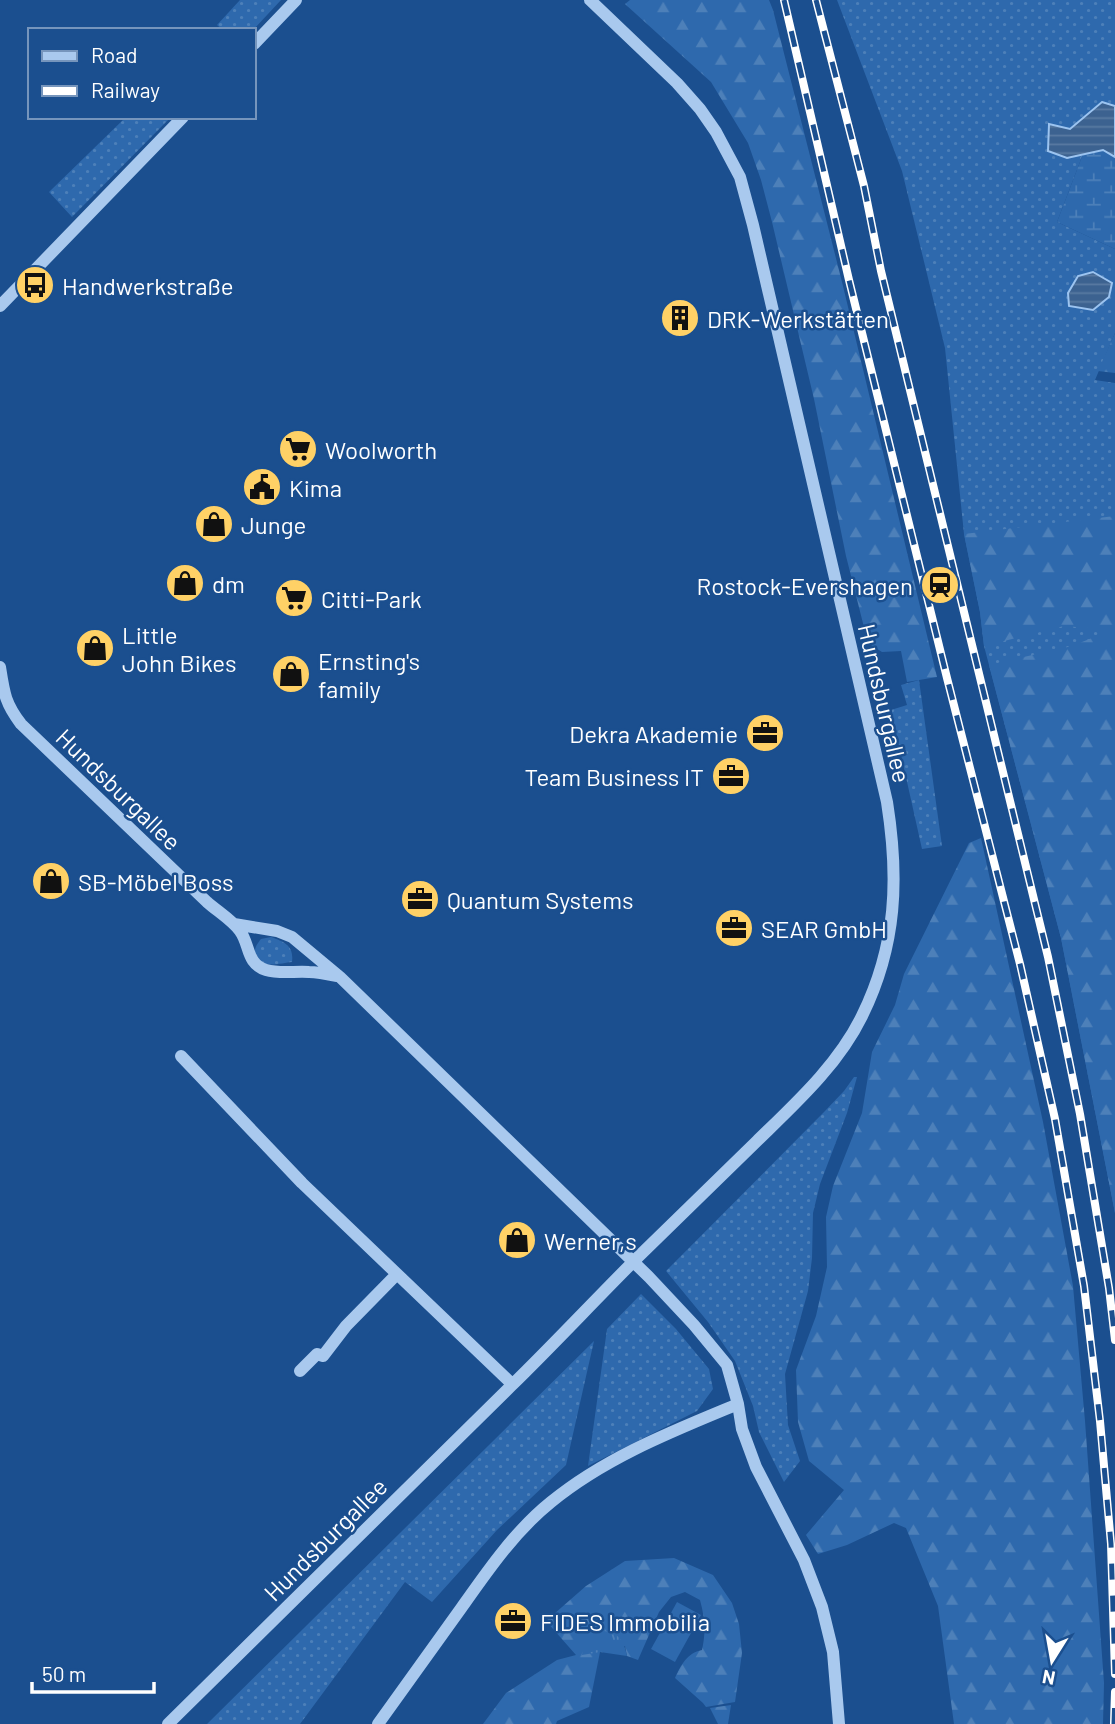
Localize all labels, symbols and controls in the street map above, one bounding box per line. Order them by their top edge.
legend [28,28,256,119]
text: Road [91,42,137,67]
text: Railway [91,77,160,102]
bus stop icon: Handwerkstraße [14,264,56,306]
place label: Handwerkstraße [62,271,234,300]
building icon: DRK-Werkstätten [659,297,701,339]
place label: DRK-Werkstätten [707,304,889,333]
supermarket icon: Woolworth [277,428,319,470]
place label: Woolworth [325,435,437,464]
public building icon: Kima [241,466,283,508]
place label: Kima [289,473,342,502]
shop icon: Junge [193,503,235,545]
place label: Junge [241,510,306,539]
shop icon: dm [164,562,206,604]
station icon: Rostock-Evershagen [919,564,961,606]
place label: dm [212,569,245,598]
place label: Rostock-Evershagen [697,571,913,600]
supermarket icon: Citti-Park [273,577,315,619]
place label: Citti-Park [321,584,422,613]
place label: Little John Bikes [122,620,236,677]
street label: Hundsburgallee [853,621,917,785]
shop icon: Little John Bikes [74,627,116,669]
place label: Ernsting's family [318,646,420,703]
shop icon: Ernsting's family [270,653,312,695]
office icon: Dekra Akademie [744,712,786,754]
place label: Dekra Akademie [569,719,738,748]
street label: Hundsburgallee [51,722,187,856]
office icon: Team Business IT [710,755,752,797]
place label: Team Business IT [524,762,704,791]
shop icon: SB-Möbel Boss [30,860,72,902]
place label: SB-Möbel Boss [78,867,233,896]
office icon: Quantum Systems [399,878,441,920]
place label: Quantum Systems [447,885,634,914]
office icon: SEAR GmbH [713,907,755,949]
place label: SEAR GmbH [761,914,887,943]
shop icon: Werner,s [496,1219,538,1261]
place label: Werner,s [544,1226,637,1255]
street label: Hundsburgallee [257,1471,393,1607]
office icon: FIDES Immobilia [492,1600,534,1642]
place label: FIDES Immobilia [540,1607,710,1636]
north arrow [1017,1626,1087,1696]
scale bar [32,1650,154,1694]
text: 50 m [42,1661,86,1686]
text: N [1040,1666,1057,1691]

